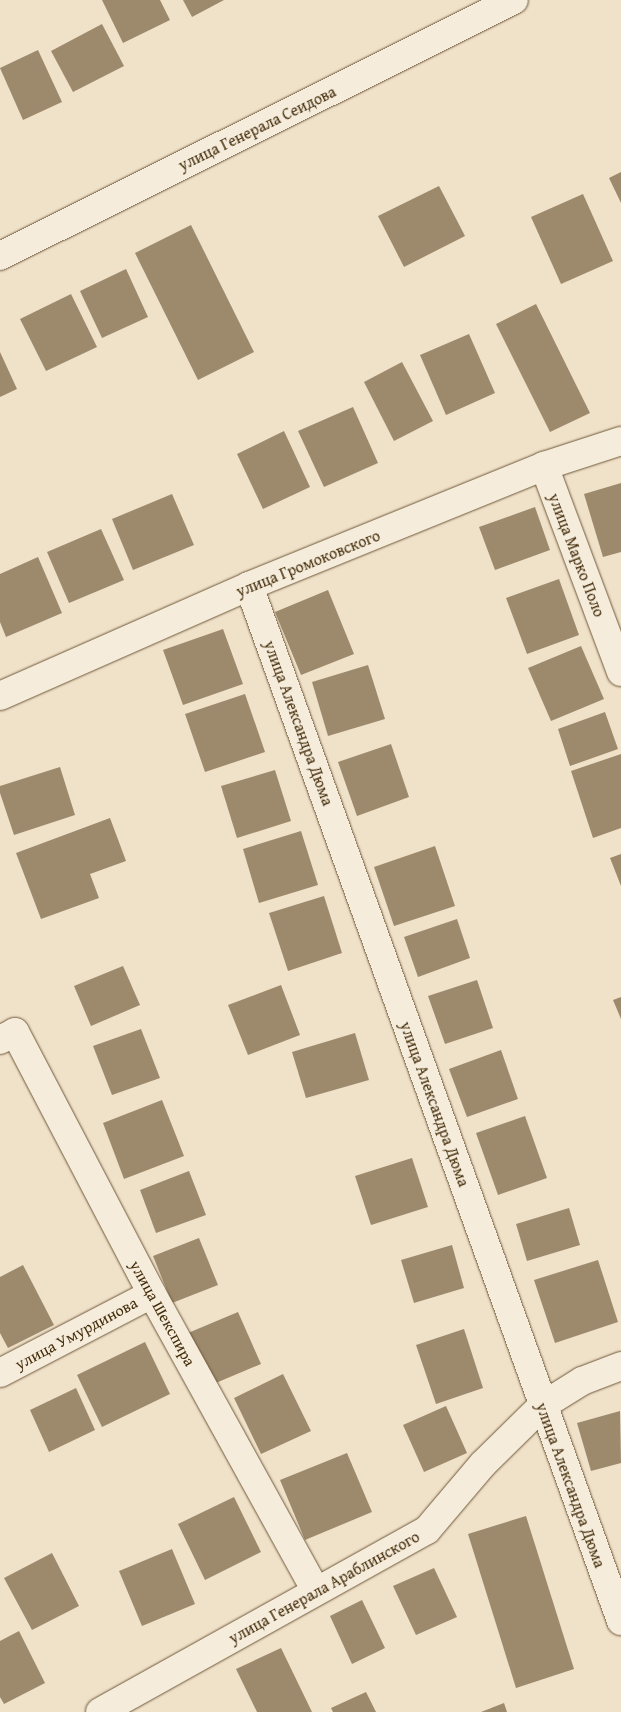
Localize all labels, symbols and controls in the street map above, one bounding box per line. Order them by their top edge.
street label: улица Генерала Сеидова [175,81,339,175]
street label: улица Марко Поло [545,490,609,620]
street label: улица Громоковского [233,525,383,601]
street label: улица Александра Дюма [260,638,338,808]
street label: улица Александра Дюма [396,1019,474,1189]
street label: улица Шекспира [126,1257,200,1369]
street label: улица Умурдинова [12,1293,140,1373]
street label: улица Александра Дюма [532,1400,610,1570]
street label: улица Генерала Араблинского [225,1526,423,1648]

